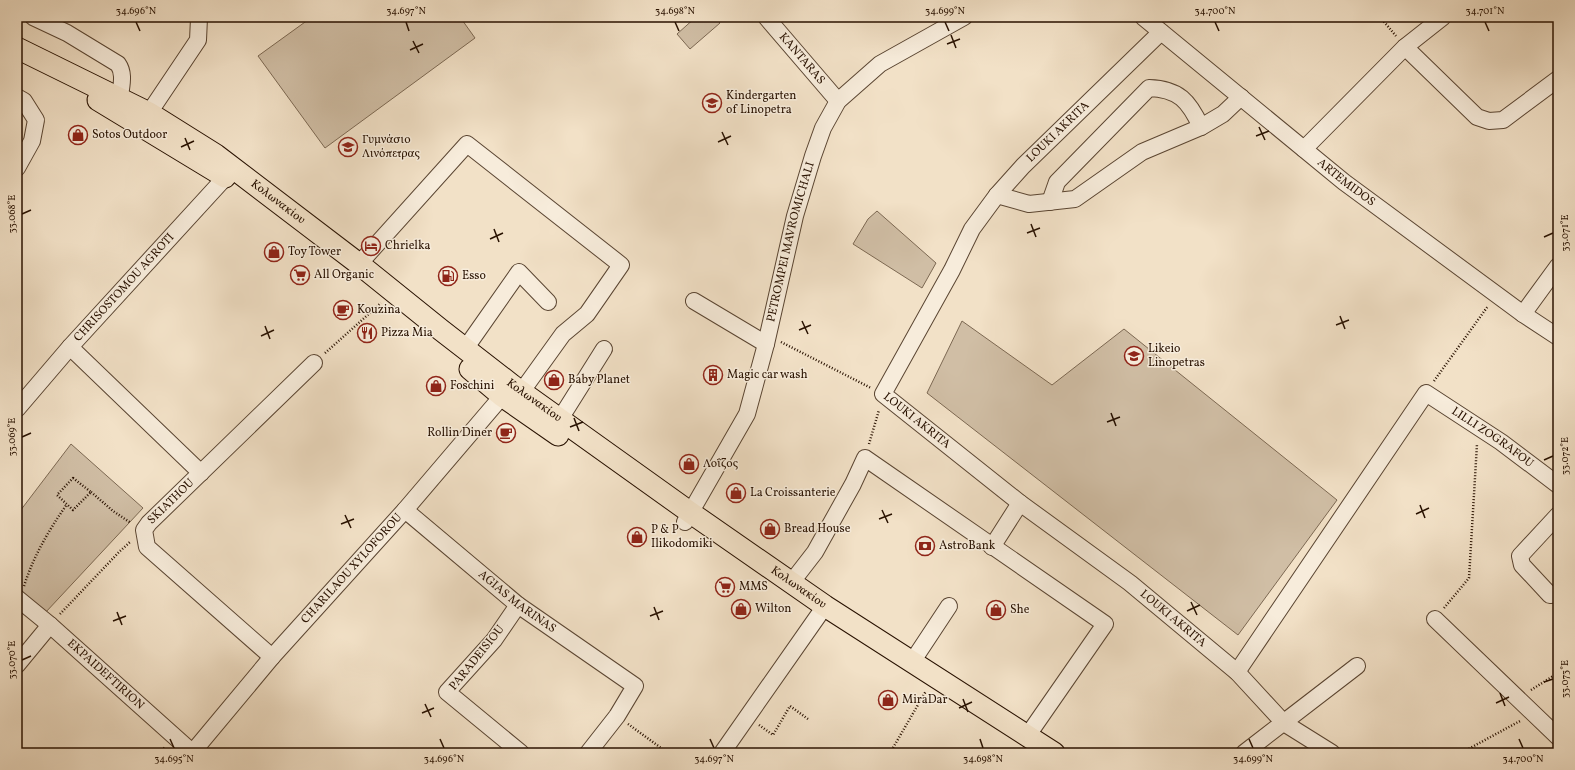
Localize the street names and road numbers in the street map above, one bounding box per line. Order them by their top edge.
street label: KANTARAS [775,29,829,88]
street label: LOUKI AKRITA [1023,97,1093,166]
street label: ARTEMIDOS [1314,155,1378,210]
street label: PETROMPEI MAVROMICHALI [763,160,819,324]
street label: Κολωνακίου [247,176,309,228]
street label: CHRISOSTOMOU AGROTI [70,230,178,345]
street label: Κολωνακίου [503,375,565,426]
street label: LOUKI AKRITA [880,389,954,453]
street label: LILLI ZOGRAFOU [1448,404,1537,472]
street label: SKIATHOU [144,475,198,528]
street label: CHARILAOU XYLOFOROU [298,510,406,627]
street label: Κολωνακίου [767,563,830,613]
street label: AGIAS MARINAS [475,567,559,637]
street label: LOUKI AKRITA [1136,586,1210,651]
street label: PARADEISIOU [446,622,508,694]
street label: EKPAIDEFTIRION [63,636,147,713]

